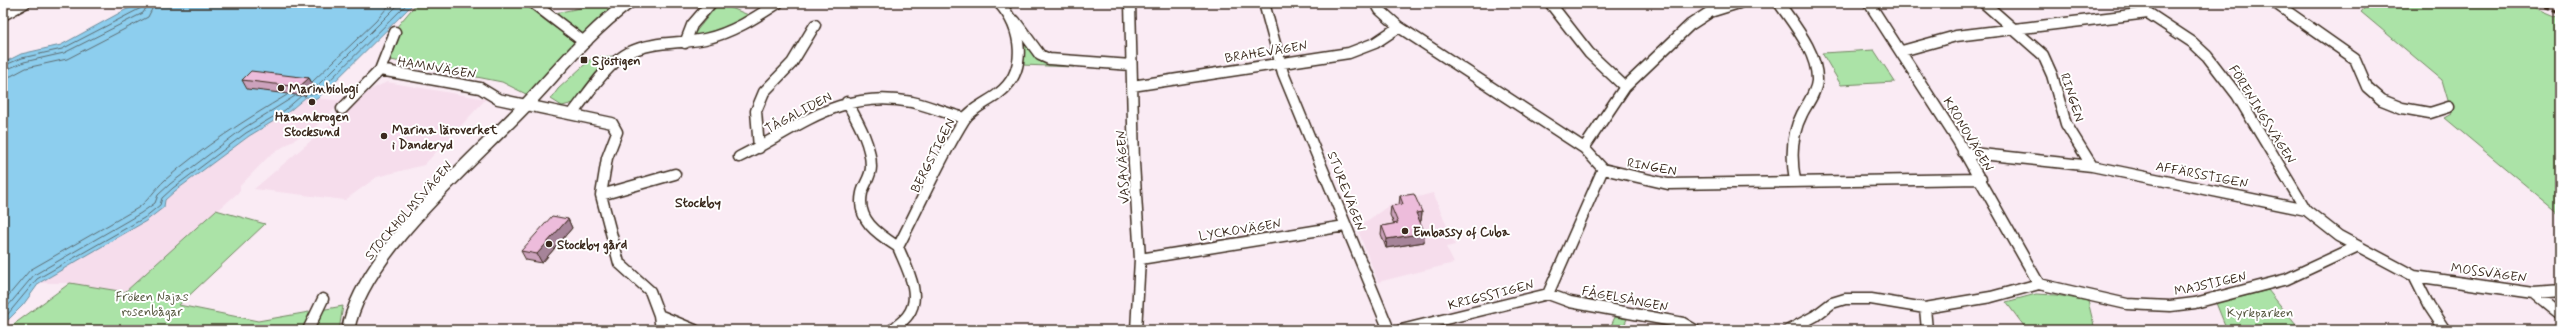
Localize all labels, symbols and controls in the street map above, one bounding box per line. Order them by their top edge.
street label: BRAHEVÄGEN [1224,38,1309,67]
street label: HAMNVÄGEN [396,53,477,84]
place label: Sjöstigen [592,53,641,71]
marker: Sjöstigen [579,55,589,65]
street label: FÖRENINGSVÄGEN [2224,62,2299,168]
street label: RINGEN [2056,71,2087,124]
place label: Marinbiologi [289,81,358,100]
marker: Marinbiologi [276,83,286,93]
street label: TÅGALIDEN [762,88,835,138]
street label: KRONOVÄGEN [1939,94,1997,175]
marker: Hamnkrogen Stocksund [307,97,317,107]
place label: Hamnkrogen Stocksund [275,109,349,141]
street label: BERGSTIGEN [907,116,959,196]
place label: Marina läroverket i Danderyd [392,122,498,154]
street label: VASAVÄGEN [1113,130,1134,204]
marker: Marina läroverket i Danderyd [379,131,389,141]
street label: STUREVÄGEN [1323,149,1369,234]
street label: RINGEN [1626,155,1678,180]
street label: STOCKHOLMSVÄGEN [361,158,457,264]
street label: AFFÄRSSTIGEN [2154,158,2250,193]
district label: Stockby [675,194,721,212]
street label: LYCKOVÄGEN [1198,216,1283,245]
place label: Embassy of Cuba [1413,224,1511,241]
marker: Embassy of Cuba [1400,226,1410,236]
place label: Stockby gård [557,237,628,255]
marker: Stockby gård [544,239,554,249]
street label: MOSSVÄGEN [2450,260,2528,287]
street label: MAJSTIGEN [2173,268,2248,300]
street label: KRIGSSTIGEN [1446,277,1536,314]
street label: FÅGELSÅNGEN [1580,282,1670,316]
park label: Fröken Najas rosenbågar [115,289,189,321]
park label: Kyrkparken [2227,305,2293,322]

